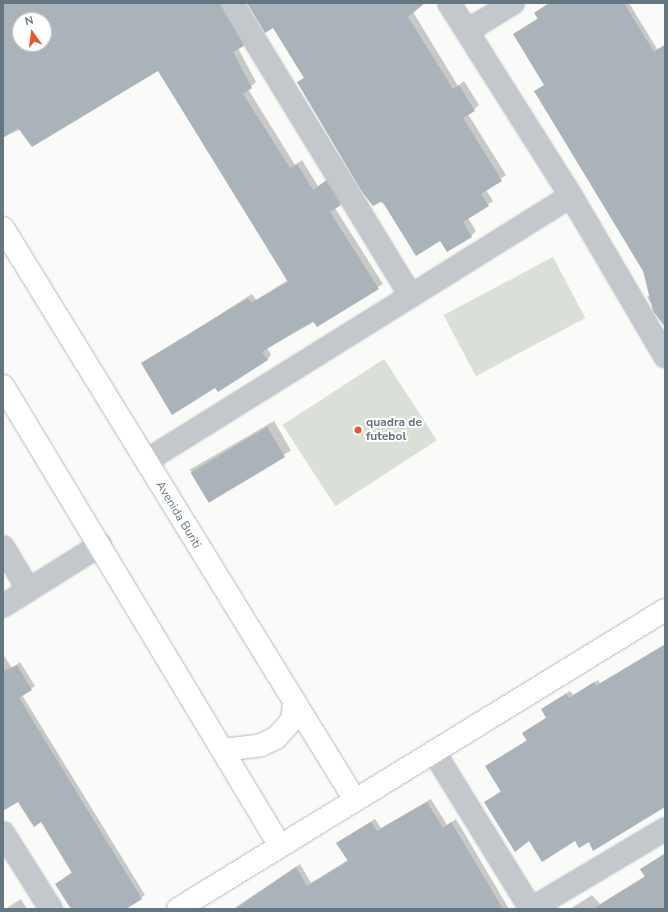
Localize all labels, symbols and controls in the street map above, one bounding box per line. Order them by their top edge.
north arrow [12,12,52,52]
text: N [23,13,35,29]
place label: quadra de futebol [366,416,422,444]
marker: quadra de futebol [353,425,363,435]
street label: Avenida Buriti [152,479,204,551]

